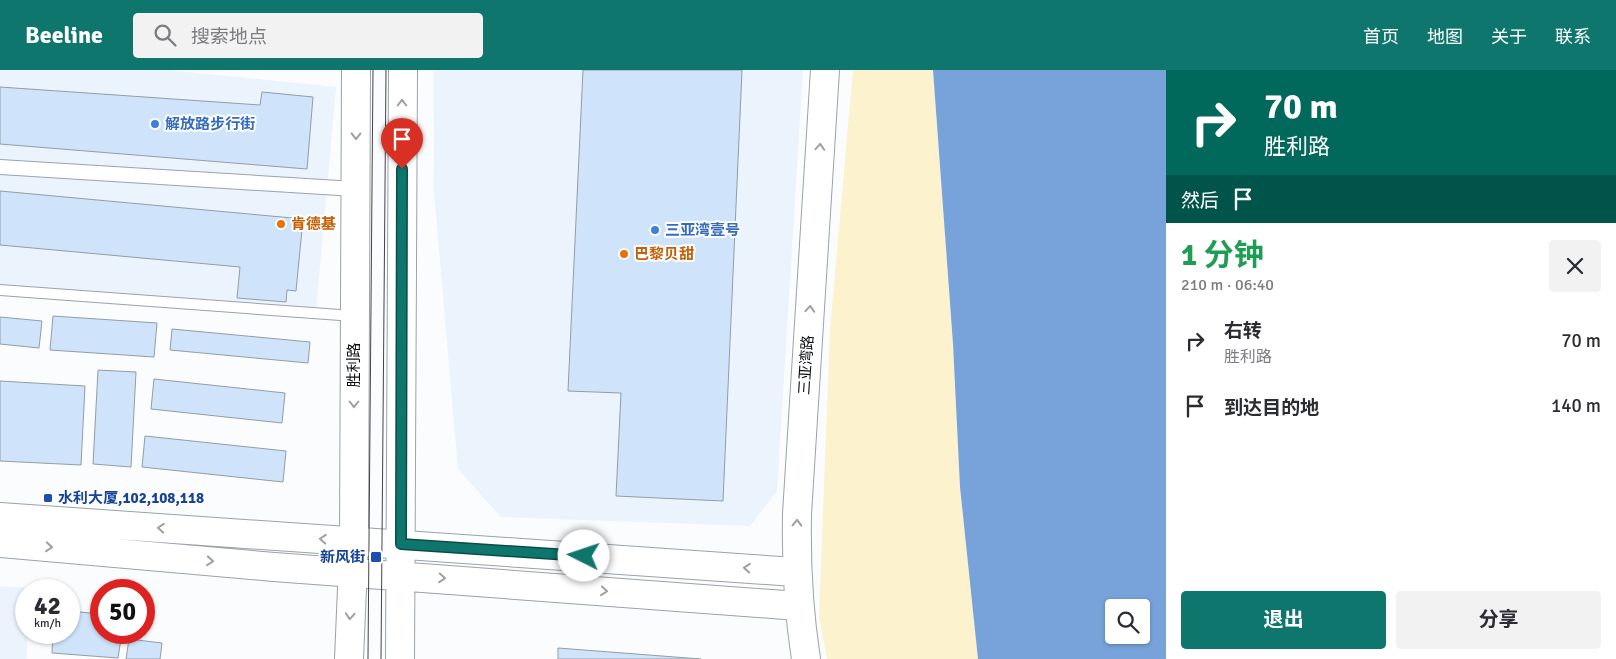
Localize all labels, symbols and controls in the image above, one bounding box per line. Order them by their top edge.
search box [133,13,483,58]
text: Beeline [25,20,103,50]
icon: search [151,21,179,49]
text: 搜索地点 [191,25,267,49]
text: 首页 [1363,26,1399,48]
text: 地图 [1427,26,1463,48]
text: 关于 [1491,26,1527,48]
text: 联系 [1555,26,1591,48]
text: 70 m [1264,85,1338,128]
icon: right [1181,90,1246,155]
one-way arrow [397,99,407,106]
place label: 解放路步行街 [165,115,255,133]
marker: 解放路步行街 [149,118,161,130]
pin [381,118,423,169]
icon: arrive [388,125,416,153]
one-way arrow [351,132,361,140]
text: 胜利路 [1264,133,1330,160]
one-way arrow [814,142,825,150]
icon: arrive [1229,185,1257,213]
text: 然后 [1181,189,1219,213]
place label: 肯德基 [291,215,336,233]
marker: 肯德基 [275,218,287,230]
place label: 三亚湾壹号 [665,221,740,239]
marker: 三亚湾壹号 [649,224,661,236]
text: 1 分钟 [1181,237,1264,274]
button: close [1549,240,1601,292]
place label: 巴黎贝甜 [634,245,694,263]
marker: 巴黎贝甜 [618,248,630,260]
text: 210 m · 06:40 [1181,275,1274,295]
one-way arrow [804,304,815,312]
text: 右转 [1224,319,1262,343]
icon: right [1181,327,1209,355]
text: 70 m [1561,329,1601,353]
street label: 三亚湾路 [795,334,817,396]
street label: 胜利路 [345,342,363,388]
text: 胜利路 [1224,347,1272,367]
icon: arrive [1181,392,1209,420]
text: 140 m [1551,394,1601,418]
text: 到达目的地 [1224,396,1319,420]
one-way arrow [349,400,359,408]
place label: 水利大厦,102,108,118 [58,489,204,507]
marker: 水利大厦,102,108,118 [42,492,54,504]
one-way arrow [792,519,802,527]
one-way arrow [156,523,164,534]
position arrow [557,529,609,581]
one-way arrow [319,533,327,544]
one-way arrow [45,541,53,552]
place label: 新风街 [320,548,365,566]
marker: 新风街 [369,550,383,564]
one-way arrow [207,556,215,567]
one-way arrow [742,563,750,574]
one-way arrow [439,573,447,584]
speed limit sign: 50 [90,579,155,644]
one-way arrow [601,585,609,596]
text: 42 [34,590,61,621]
button: 退出 [1181,591,1386,649]
button: 分享 [1396,591,1601,649]
map controls [1105,599,1150,644]
button: search [1105,599,1150,644]
one-way arrow [345,612,356,620]
text: km/h [34,616,61,631]

